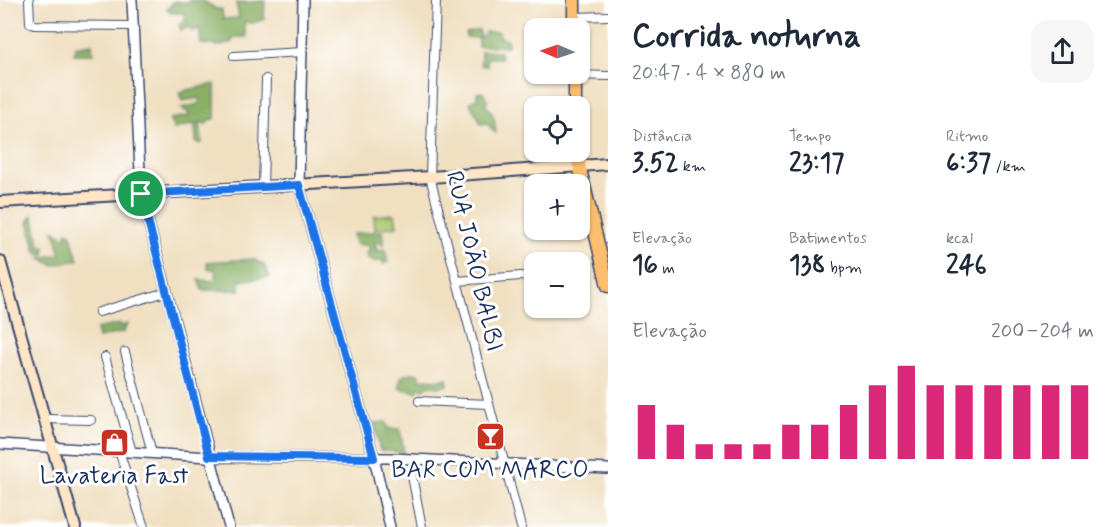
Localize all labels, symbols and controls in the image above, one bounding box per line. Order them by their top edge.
text: Corrida noturna [632,15,861,59]
north arrow [524,18,590,84]
map controls [524,18,590,318]
button: share [1031,20,1094,83]
text: 20:47 · 4 × 880 m [632,60,786,87]
button: locate [524,96,590,162]
text: Distância [632,126,692,147]
text: Tempo [789,126,831,147]
text: Ritmo [946,126,988,147]
text: 3.52 [632,147,679,181]
text: 23:17 [789,147,844,181]
text: 6:37 [946,147,991,181]
text: km [679,156,706,177]
text: /km [991,156,1026,177]
pin [115,168,166,219]
street label: RUA JOÃO BALBI [438,168,509,355]
button: + [524,174,590,240]
icon: arrive [124,177,157,210]
text: Elevação [632,228,692,249]
text: Batimentos [789,228,867,249]
text: kcal [946,228,973,249]
text: 16 [632,249,658,283]
text: 138 [789,249,826,283]
text: 246 [946,249,987,283]
button: − [524,252,590,318]
text: m [658,258,675,279]
text: bpm [826,258,862,279]
text: Elevação [632,318,707,345]
text: 200–204 m [991,318,1094,345]
bar icon: BAR COM MARCO [474,420,506,452]
shop icon: Lavateria Fast [98,426,130,458]
place label: BAR COM MARCO [391,455,589,486]
place label: Lavateria Fast [40,461,189,492]

